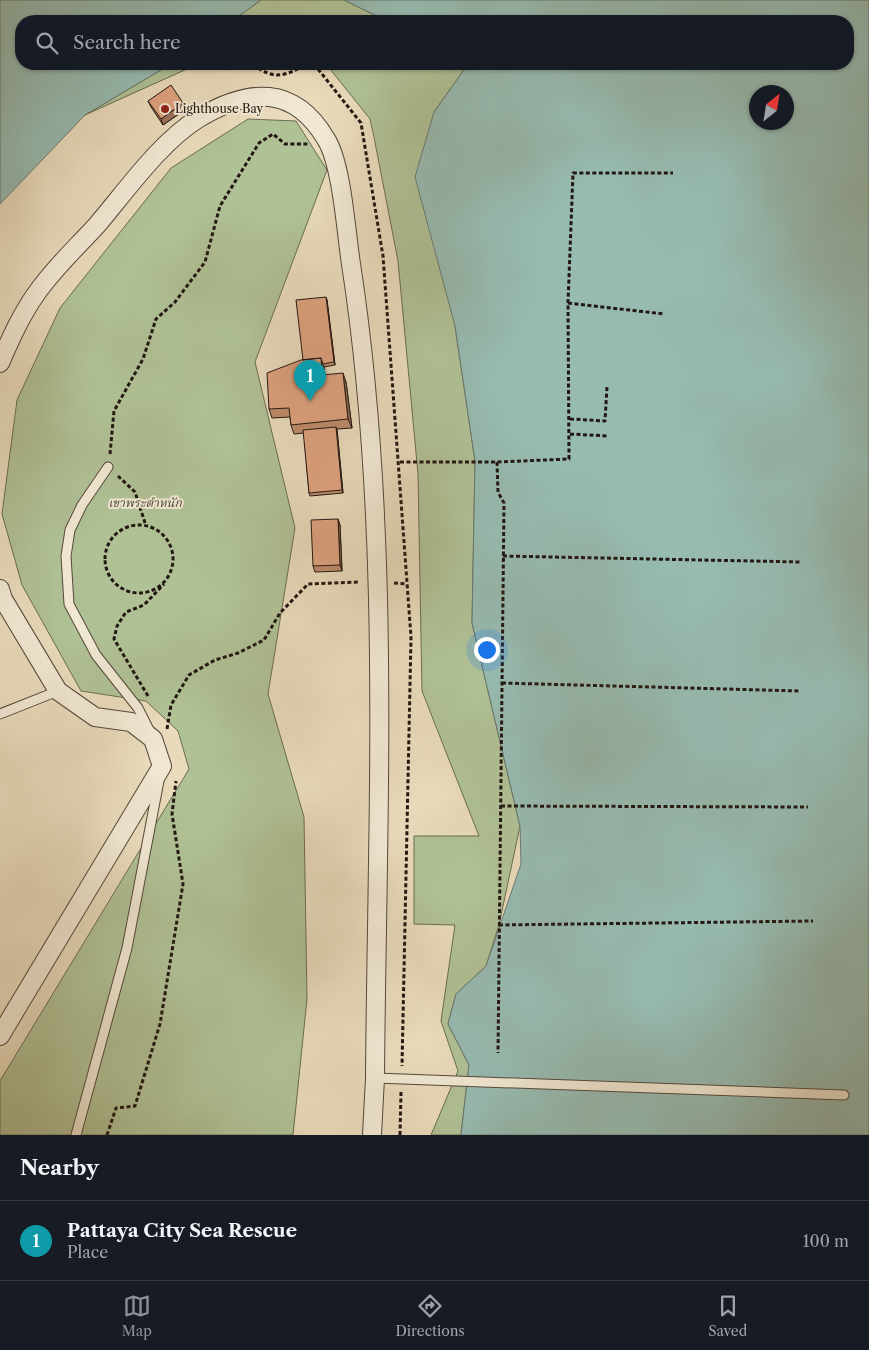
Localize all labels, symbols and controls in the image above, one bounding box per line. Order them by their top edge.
search box [15,15,854,70]
icon: search [33,29,61,57]
text: Search here [73,31,181,54]
north arrow [749,85,794,130]
place label: Lighthouse Bay [175,101,263,116]
marker: Lighthouse Bay [159,103,171,115]
pin: 1 [294,360,326,401]
park label: เขาพระตำหนัก [108,495,182,510]
your location [474,637,500,663]
text: Nearby [20,1155,99,1180]
text: Pattaya City Sea Rescue [67,1219,297,1242]
text: 1 [32,1231,40,1251]
text: 100 m [803,1231,849,1251]
text: Place [67,1242,108,1262]
tab: Map [122,1292,152,1340]
tab: Directions [395,1292,465,1340]
tab: Saved [708,1292,747,1340]

